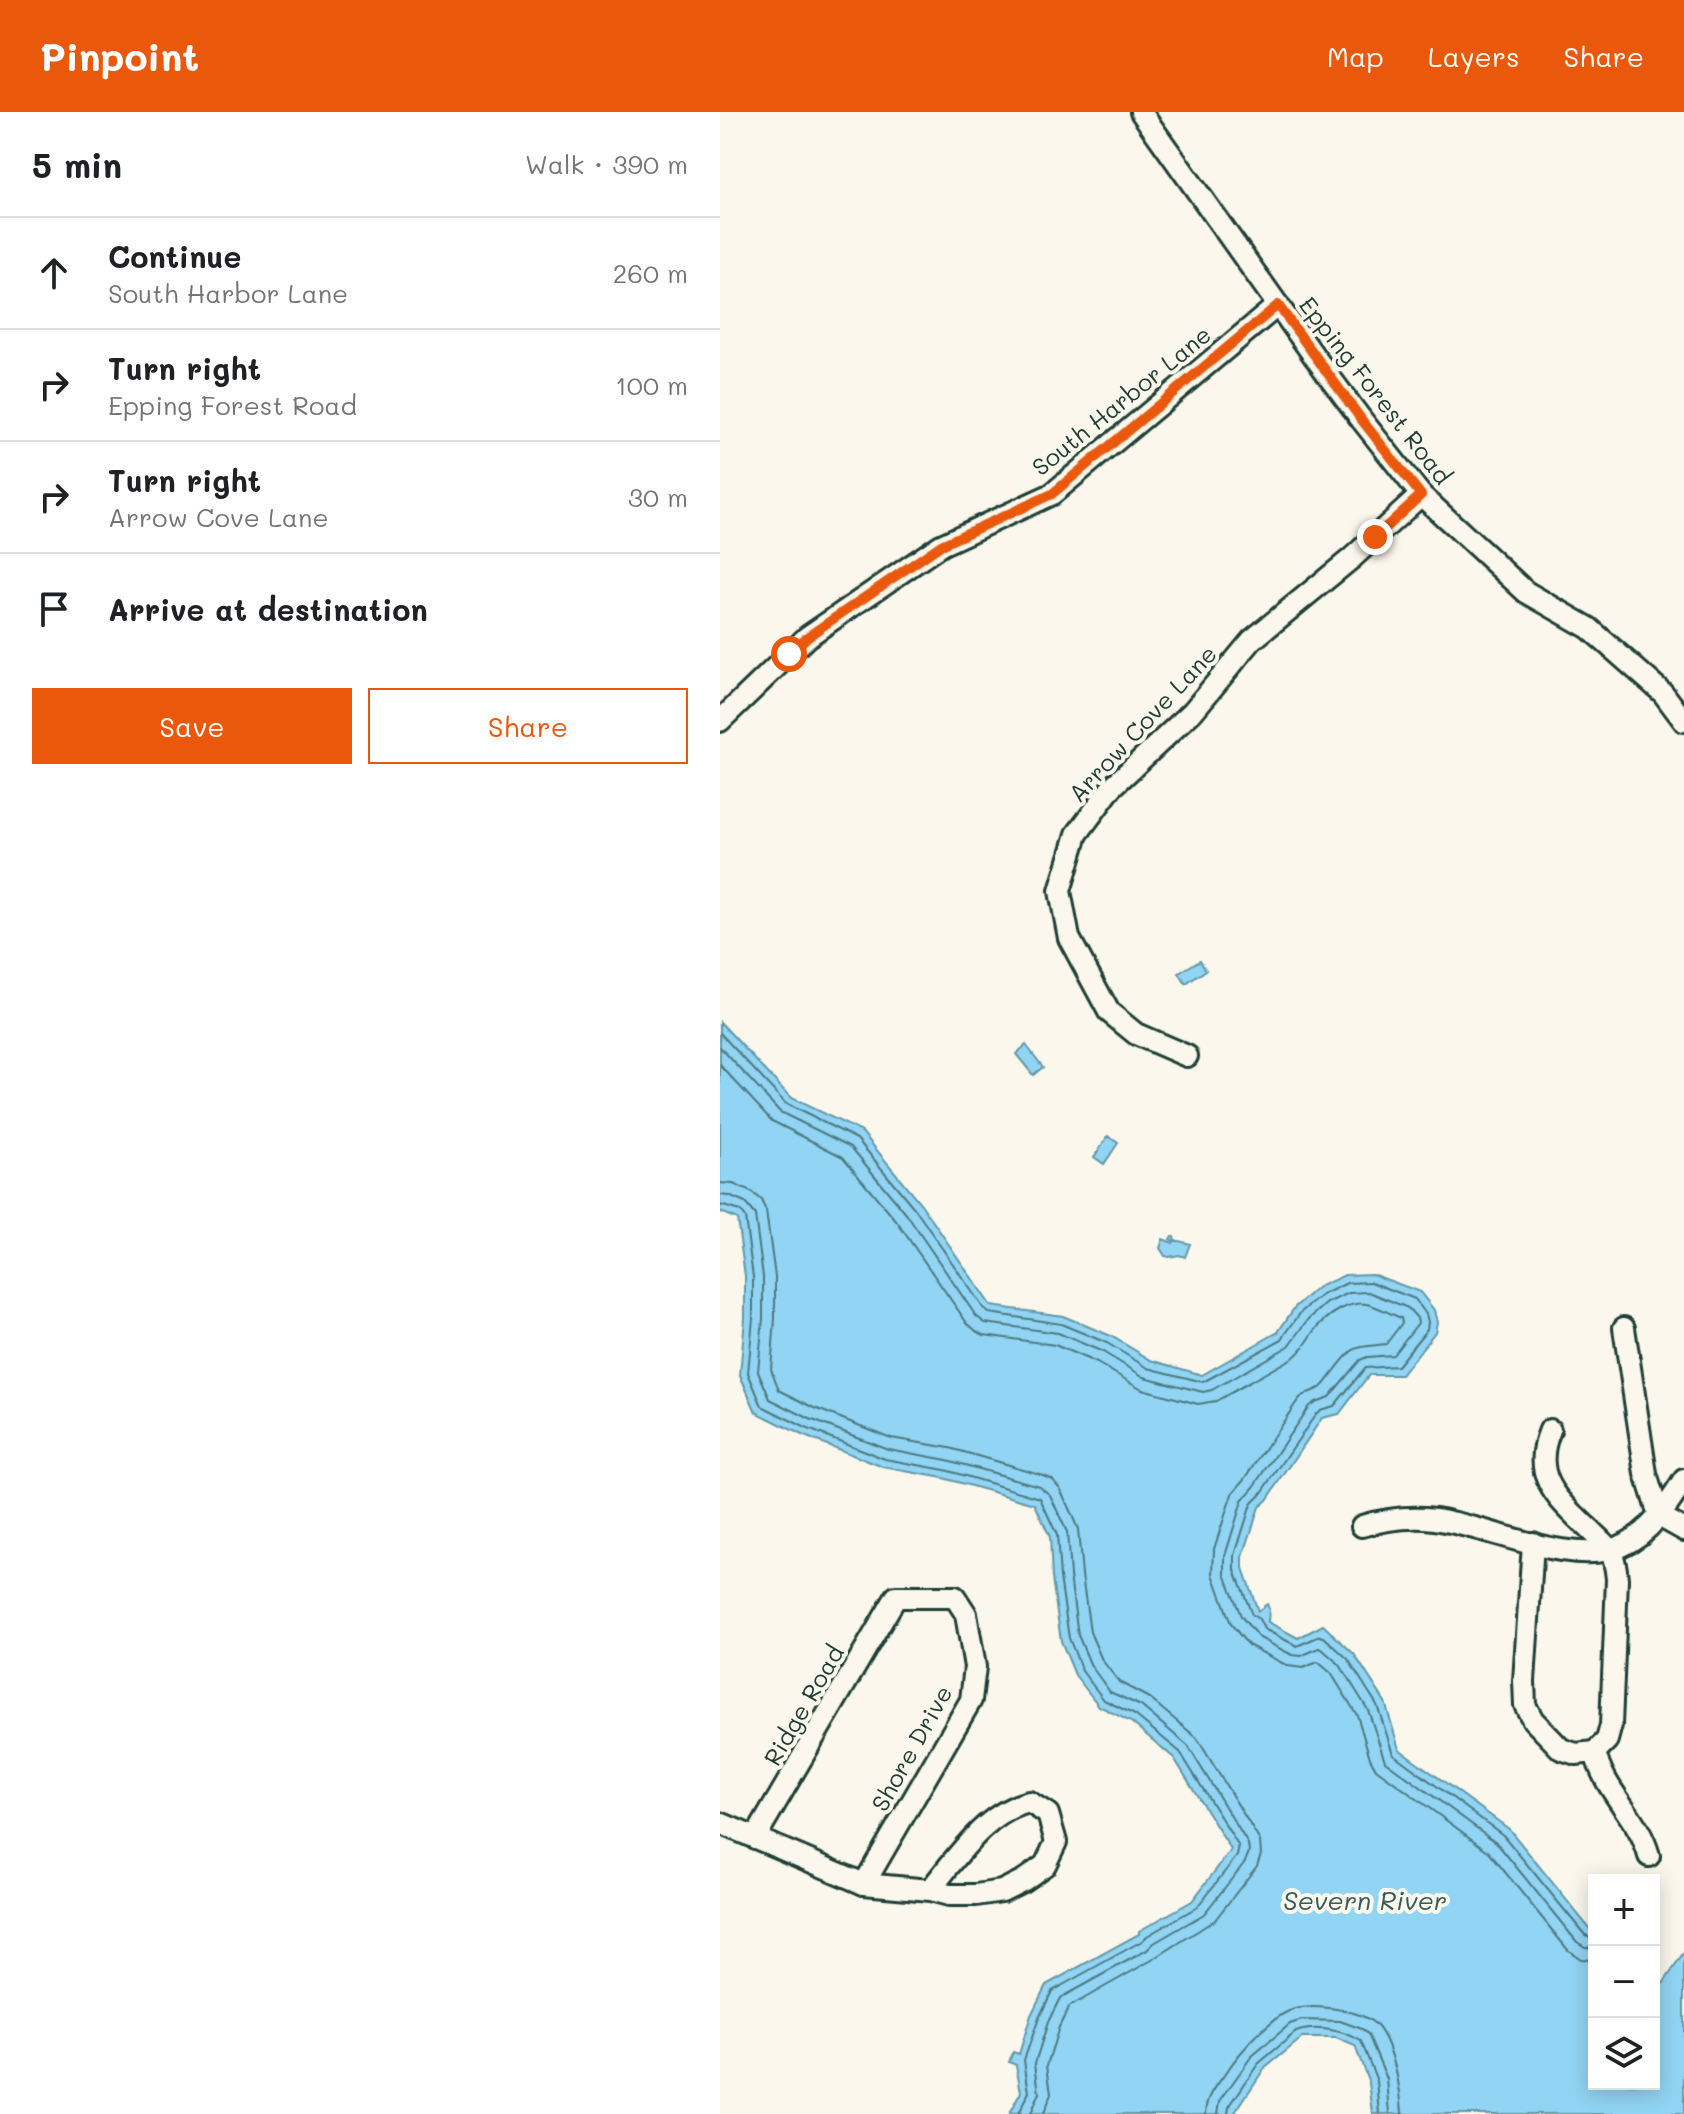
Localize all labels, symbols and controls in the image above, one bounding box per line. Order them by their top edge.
text: Pinpoint [40,31,199,81]
text: Map [1327,38,1384,74]
text: Layers [1428,38,1520,74]
text: Share [1564,38,1644,74]
text: 5 min [32,142,122,187]
text: Walk · 390 m [525,147,688,181]
text: Continue [108,236,241,276]
icon: ahead [32,251,76,295]
text: 260 m [613,256,688,290]
text: South Harbor Lane [108,276,348,310]
street label: Epping Forest Road [1293,290,1459,490]
street label: South Harbor Lane [1025,318,1217,482]
text: Turn right [108,348,261,388]
icon: right [32,363,76,407]
text: 100 m [615,368,688,402]
text: Epping Forest Road [108,388,357,422]
text: Turn right [108,460,261,500]
icon: right [32,475,76,519]
text: 30 m [628,480,688,514]
text: Arrow Cove Lane [108,500,329,534]
route end [1357,519,1393,555]
icon: arrive [32,587,76,631]
text: Arrive at destination [108,589,428,629]
route start [771,636,807,672]
street label: Arrow Cove Lane [1061,638,1223,808]
button: Save [32,688,352,764]
button: Share [368,688,688,764]
street label: Ridge Road [756,1639,850,1771]
street label: Shore Drive [864,1680,958,1816]
map controls [1588,1874,1660,2090]
button: + [1588,1874,1660,1946]
water label: Severn River [1283,1883,1447,1917]
button: − [1588,1946,1660,2018]
button: layers [1588,2018,1660,2090]

